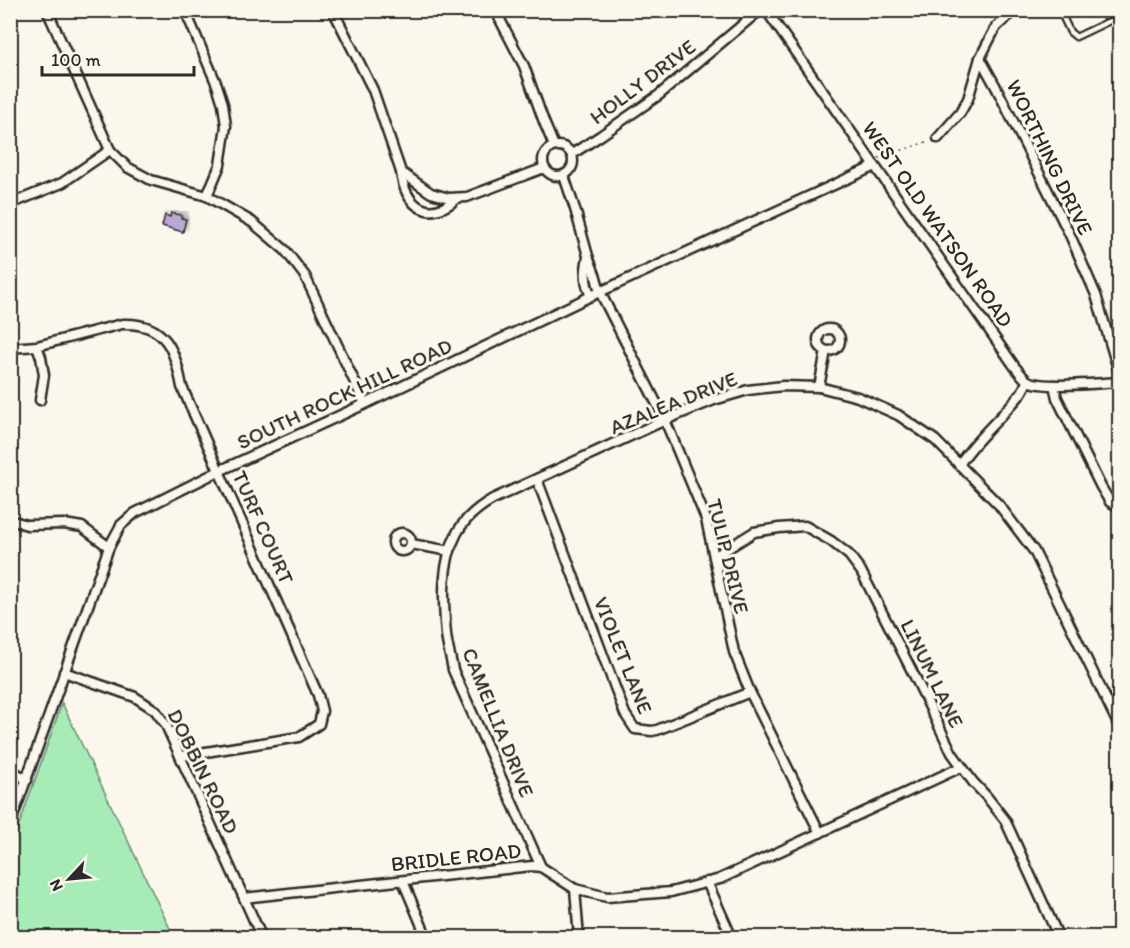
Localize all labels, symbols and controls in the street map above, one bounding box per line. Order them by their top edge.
street label: HOLLY DRIVE [584,33,700,129]
scale bar [42,39,194,77]
text: 100 m [51,49,101,71]
street label: WORTHING DRIVE [1002,75,1098,239]
street label: WEST OLD WATSON ROAD [857,116,1019,332]
street label: SOUTH ROCK HILL ROAD [233,332,455,454]
street label: AZALEA DRIVE [606,365,740,439]
street label: TURF COURT [228,466,300,588]
street label: TULIP DRIVE [703,496,755,616]
street label: VIOLET LANE [589,593,659,717]
street label: LINUM LANE [896,615,970,731]
street label: CAMELLIA DRIVE [458,644,540,800]
street label: DOBBIN ROAD [163,704,245,838]
street label: BRIDLE ROAD [390,838,523,876]
north arrow [39,849,99,909]
text: N [45,876,67,894]

